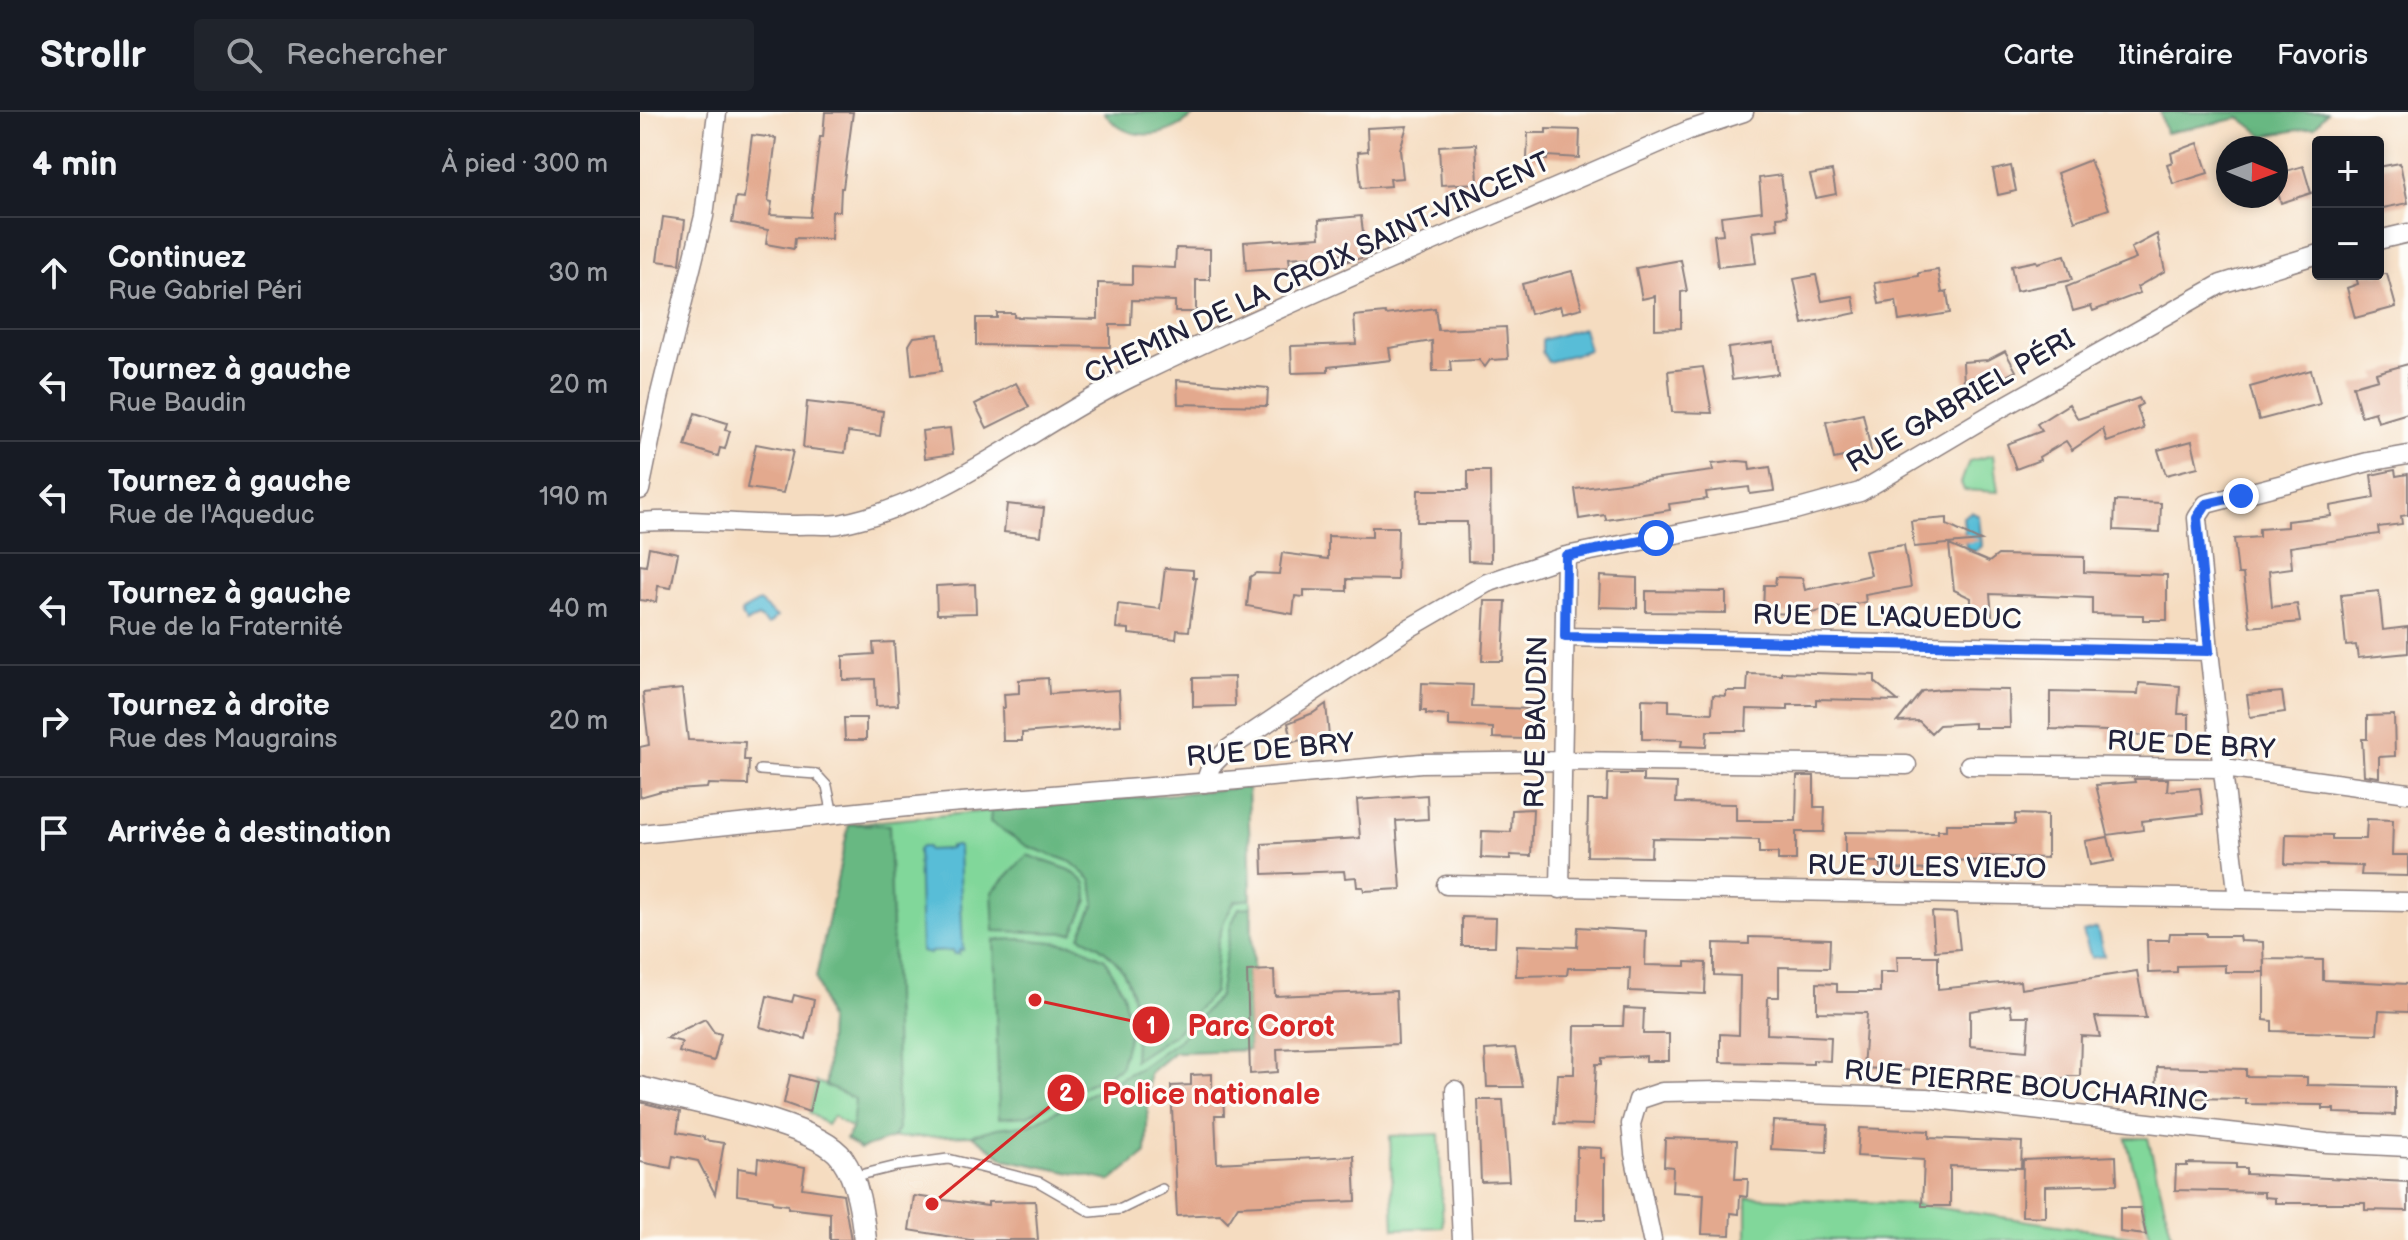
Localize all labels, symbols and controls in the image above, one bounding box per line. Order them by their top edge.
search box [194,19,754,91]
text: Strollr [40,33,146,78]
icon: search [222,33,266,77]
text: Rechercher [286,37,447,73]
text: Carte [2004,39,2074,72]
text: Itinéraire [2118,39,2233,72]
text: Favoris [2277,39,2368,72]
north arrow [2216,136,2288,208]
map controls [2312,136,2384,280]
button: + [2312,136,2384,208]
text: 4 min [32,144,118,185]
street label: CHEMIN DE LA CROIX SAINT-VINCENT [1079,145,1556,391]
text: À pied · 300 m [442,149,608,180]
button: − [2312,208,2384,280]
text: Continuez [108,240,246,276]
icon: ahead [32,251,76,295]
text: 30 m [548,258,608,289]
text: Rue Gabriel Péri [108,276,302,307]
street label: RUE GABRIEL PÉRI [1840,322,2081,480]
text: Tournez à gauche [108,352,351,388]
icon: left [32,363,76,407]
text: 20 m [549,370,608,401]
text: Rue Baudin [108,388,246,419]
text: Tournez à gauche [108,464,351,500]
icon: left [32,475,76,519]
route end [2223,478,2259,514]
text: 190 m [539,482,608,513]
text: Rue de l'Aqueduc [108,500,314,531]
route start [1638,520,1674,556]
text: Tournez à gauche [108,576,351,612]
icon: left [32,587,76,631]
text: 40 m [548,594,608,625]
street label: RUE DE L'AQUEDUC [1752,599,2022,636]
text: Rue de la Fraternité [108,612,343,643]
street label: RUE BAUDIN [1518,635,1555,809]
text: Tournez à droite [108,688,330,724]
icon: right [32,699,76,743]
text: 20 m [549,706,608,737]
text: Rue des Maugrains [108,724,337,755]
street label: RUE DE BRY [2106,725,2276,766]
street label: RUE DE BRY [1185,727,1356,774]
icon: arrive [32,811,76,855]
text: Arrivée à destination [108,815,391,851]
street label: RUE JULES VIEJO [1807,849,2047,886]
callout: Parc Corot [1131,998,1350,1052]
text: Parc Corot [1187,1009,1335,1045]
text: 1 [1146,1012,1156,1041]
street label: RUE PIERRE BOUCHARINC [1843,1054,2209,1119]
callout: Police nationale [1046,1066,1336,1120]
text: Police nationale [1102,1077,1320,1113]
text: 2 [1059,1079,1074,1108]

